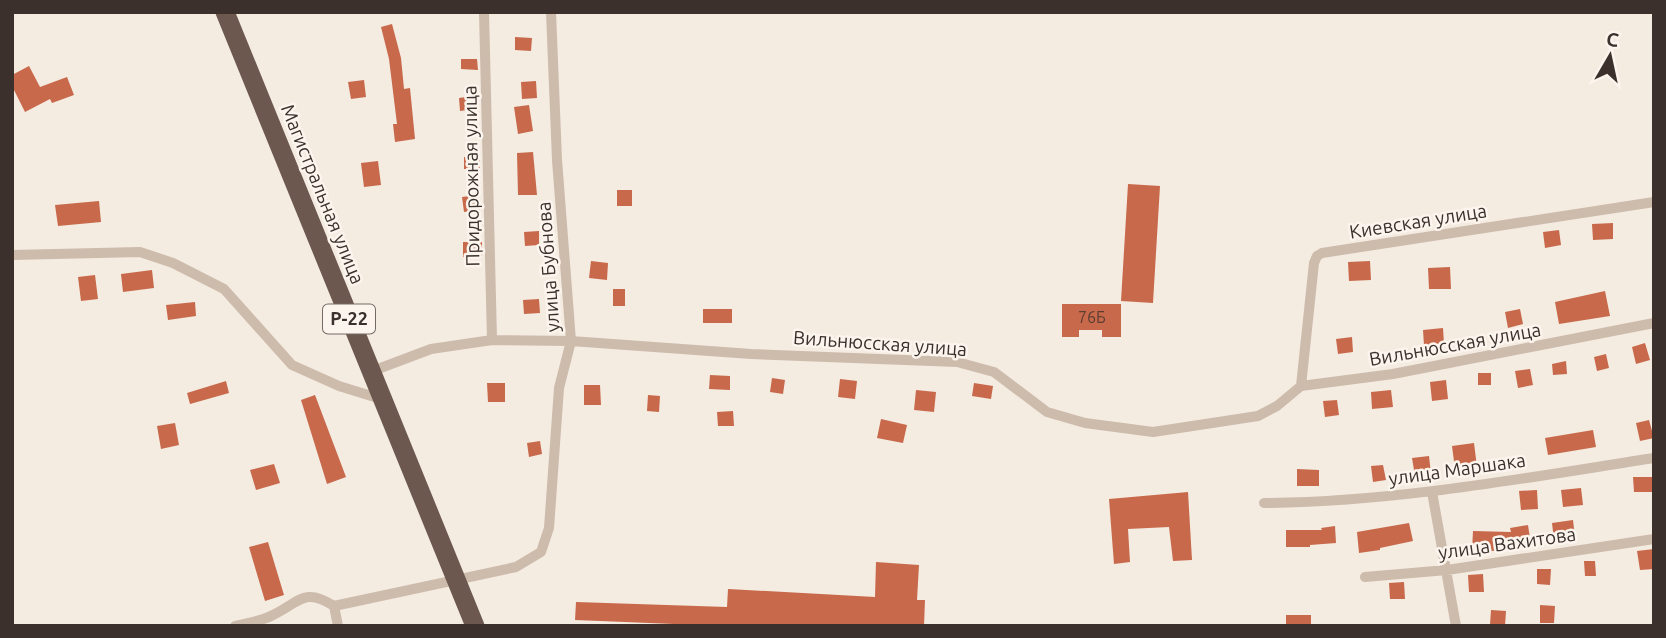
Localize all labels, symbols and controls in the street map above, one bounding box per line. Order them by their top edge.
north arrow [1575,21,1645,91]
text: С [1605,27,1620,51]
street label: Придорожная улица [458,85,484,267]
street label: Магистральная улица [277,101,369,287]
street label: Киевская улица [1348,199,1488,243]
street label: улица Бубнова [532,201,564,333]
road number: Р-22 [323,304,375,334]
house number: 76Б [1078,308,1106,326]
street label: Вильнюсская улица [1367,318,1543,370]
street label: Вильнюсская улица [792,326,968,360]
street label: улица Маршака [1387,448,1527,490]
street label: улица Вахитова [1437,522,1577,564]

